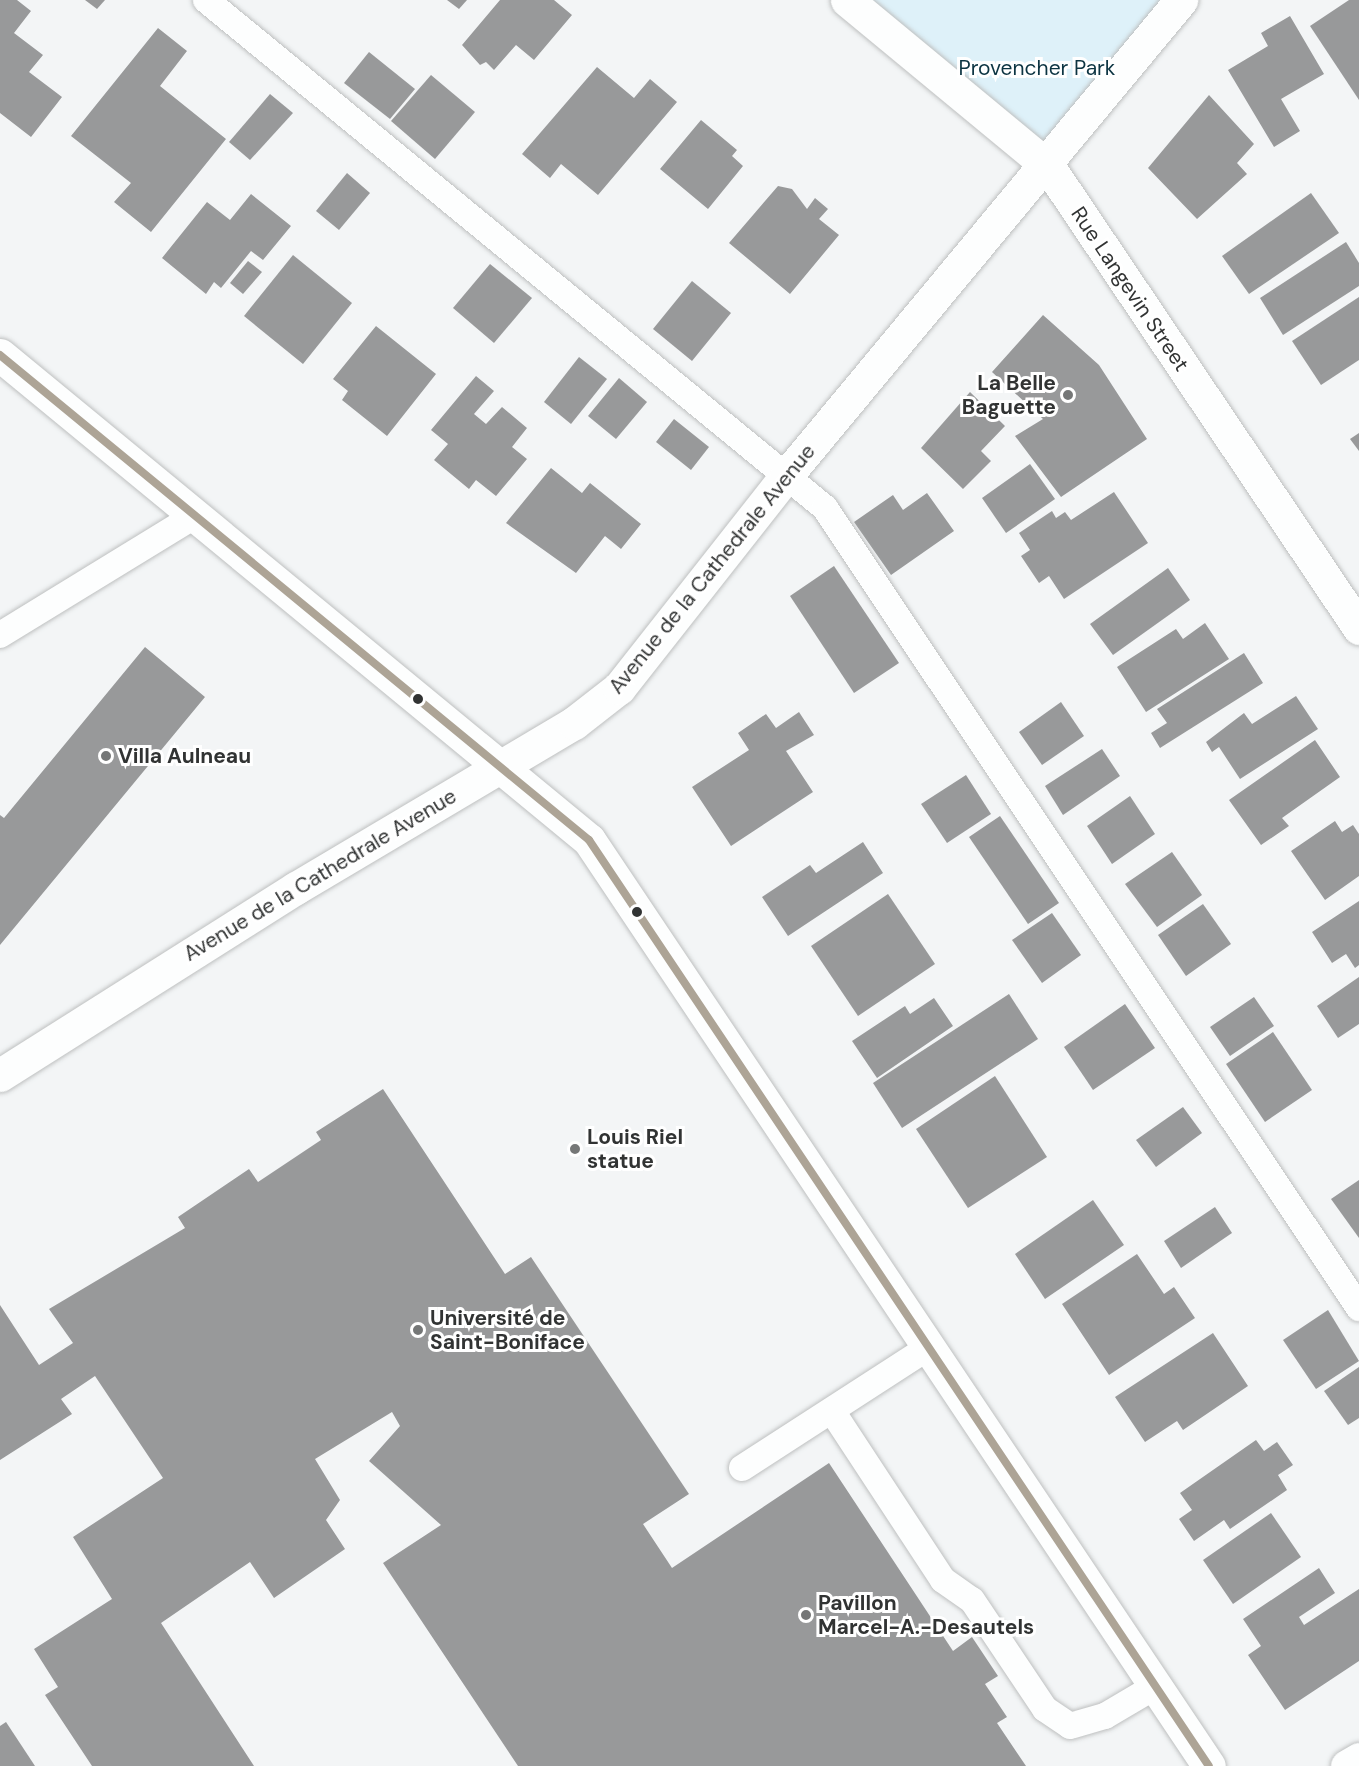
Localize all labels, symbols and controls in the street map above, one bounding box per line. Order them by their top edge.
park label: Provencher Park [959,55,1115,81]
street label: Rue Langevin Street [1066,202,1194,376]
place label: La Belle Baguette [962,370,1056,420]
marker: La Belle Baguette [1061,388,1075,402]
street label: Avenue de la Cathedrale Avenue [604,439,820,699]
unlabelled marker [412,693,424,705]
place label: Villa Aulneau [118,743,251,769]
marker: Villa Aulneau [99,749,113,763]
street label: Avenue de la Cathedrale Avenue [179,783,461,967]
unlabelled marker [631,906,643,918]
place label: Louis Riel statue [587,1124,683,1174]
marker: Louis Riel statue [568,1142,582,1156]
place label: Université de Saint-Boniface [430,1305,585,1355]
marker: Université de Saint-Boniface [411,1323,425,1337]
place label: Pavillon Marcel-A.-Desautels [818,1590,1034,1640]
marker: Pavillon Marcel-A.-Desautels [799,1608,813,1622]

